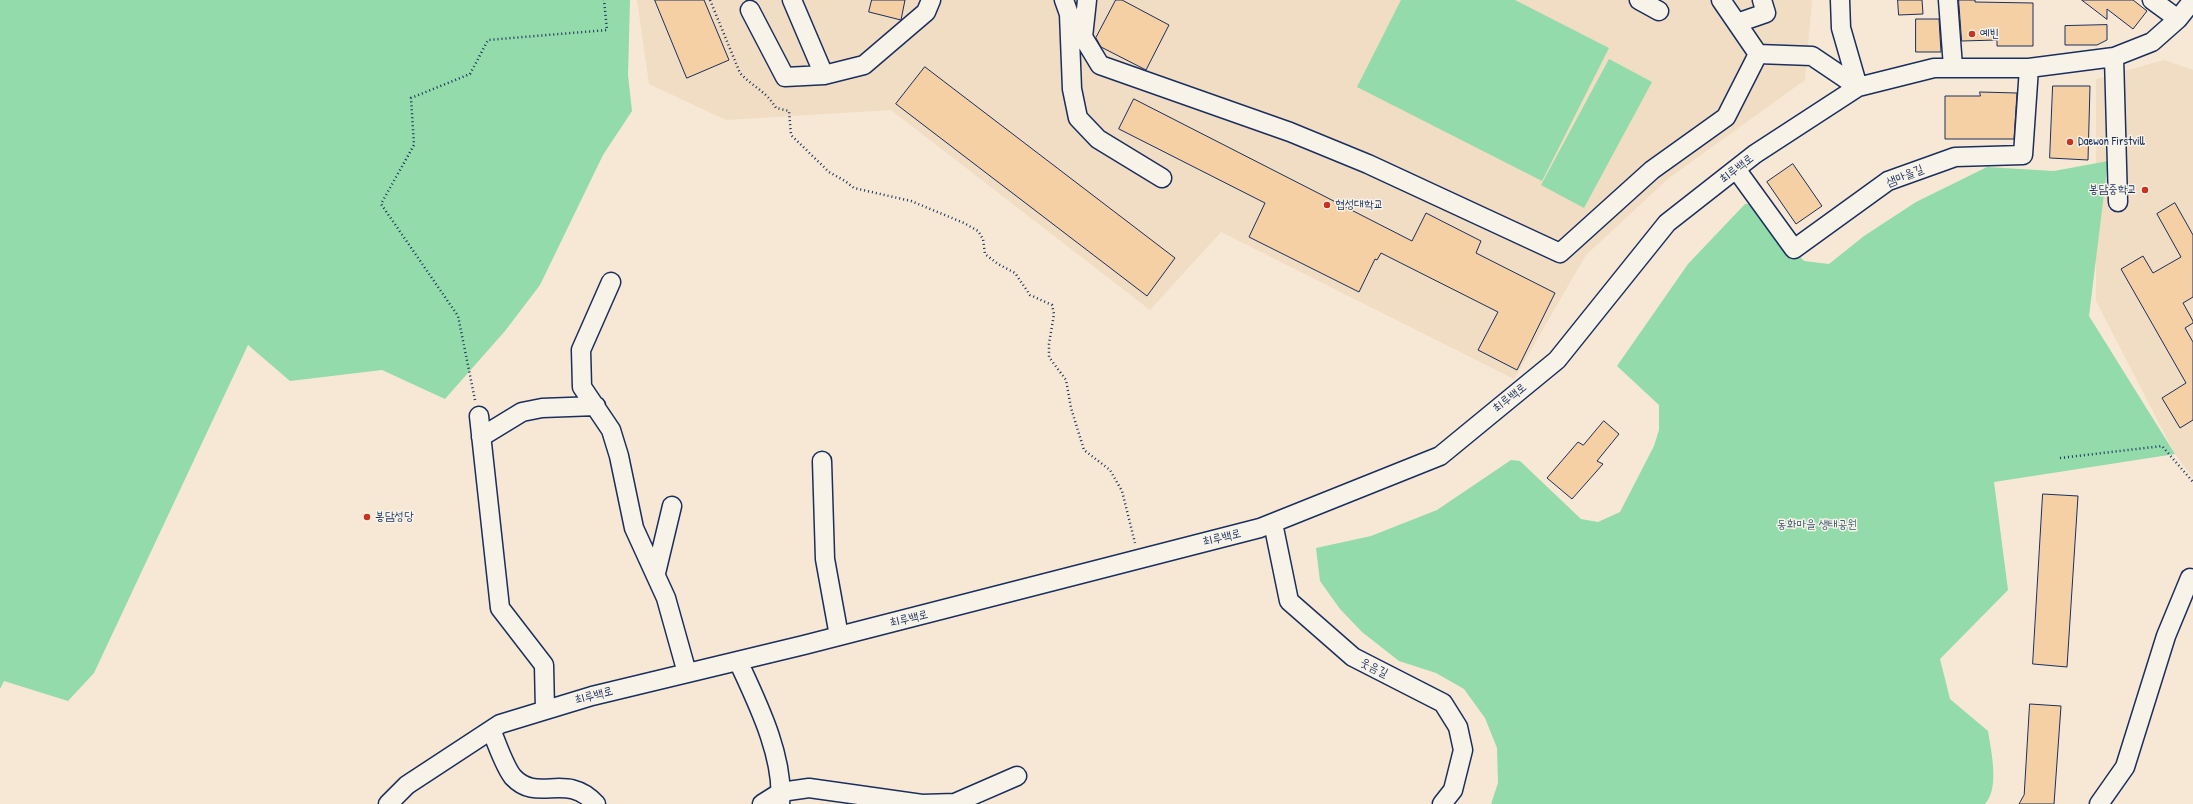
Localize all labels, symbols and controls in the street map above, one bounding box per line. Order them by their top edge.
place label: 예빈 [1980,27,1999,41]
marker: 예빈 [1967,29,1977,39]
place label: Daewon Firstvill [2078,135,2145,149]
marker: Daewon Firstvill [2065,137,2075,147]
street label: 최루백로 [1717,151,1757,187]
street label: 샘마을길 [1884,162,1926,190]
place label: 봉담중학교 [2089,183,2137,197]
marker: 봉담중학교 [2140,185,2150,195]
place label: 협성대학교 [1335,198,1383,212]
marker: 협성대학교 [1322,200,1332,210]
street label: 최루백로 [1490,380,1530,416]
place label: 봉담성당 [375,510,414,524]
marker: 봉담성당 [362,512,372,522]
park label: 동화마을 생태공원 [1777,518,1857,532]
street label: 최루백로 [1202,526,1242,550]
street label: 최루백로 [889,607,929,631]
street label: 웃음길 [1358,655,1390,681]
street label: 최루백로 [573,684,615,708]

